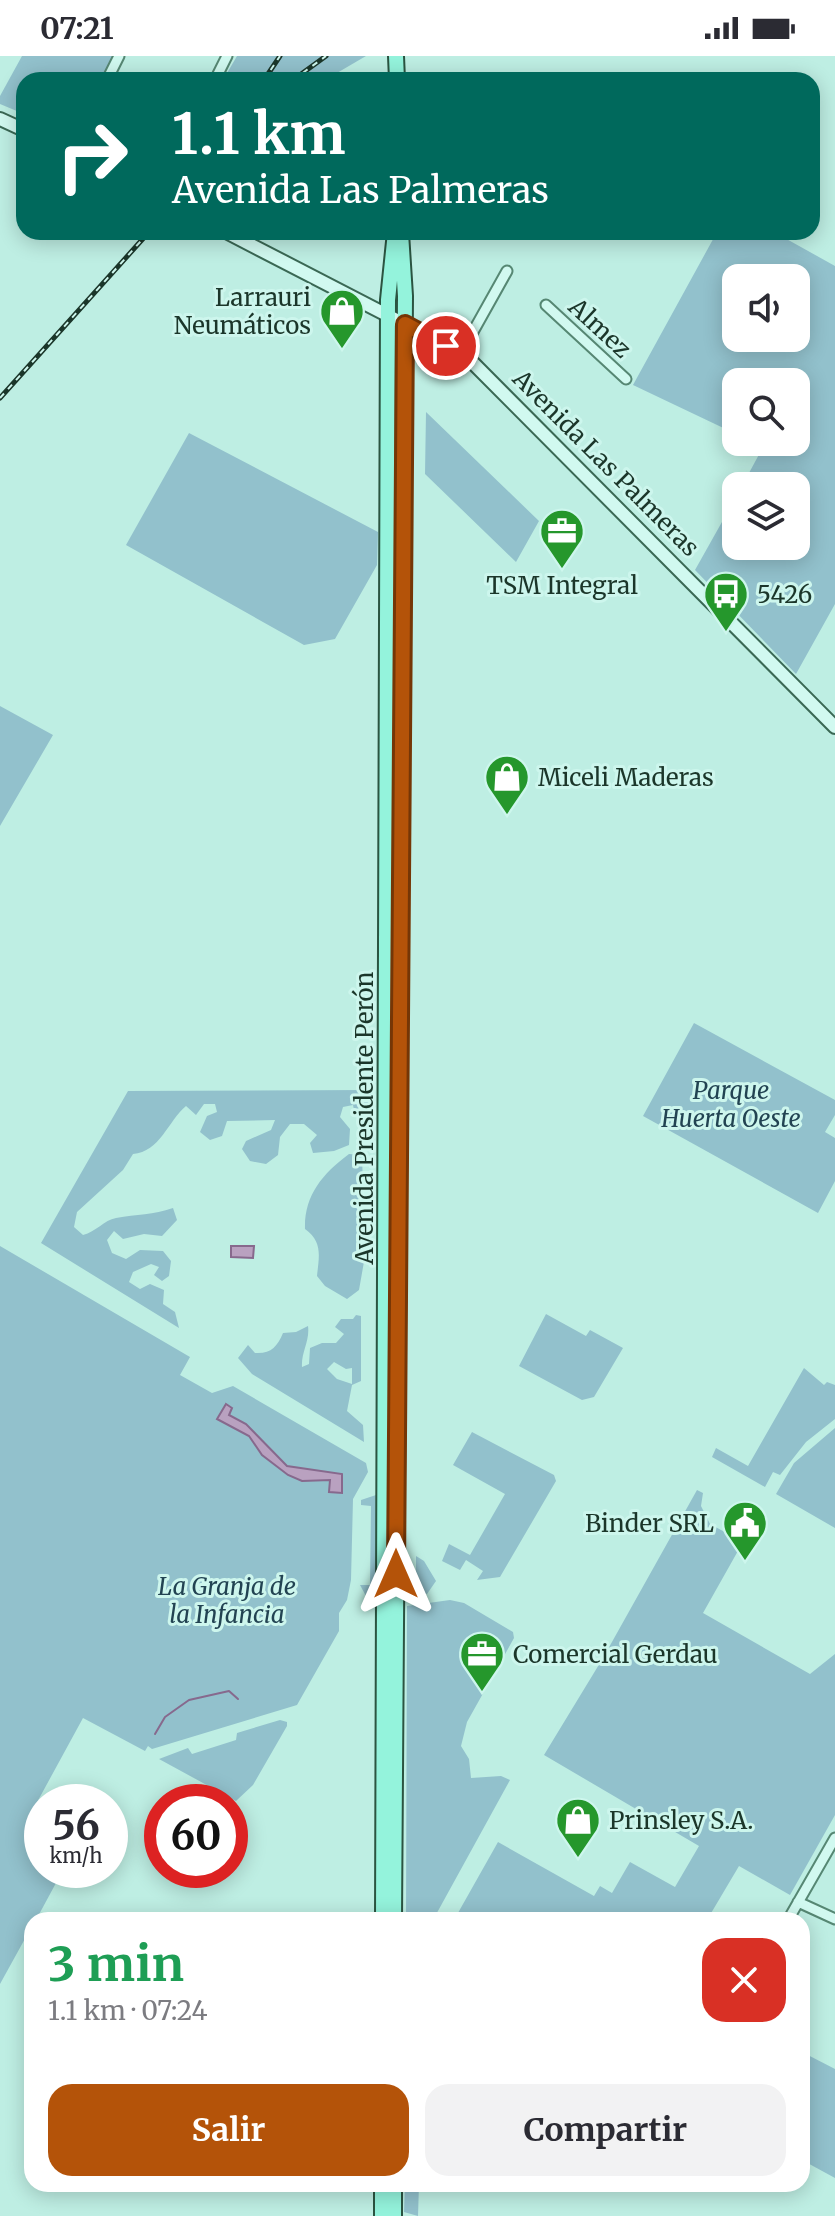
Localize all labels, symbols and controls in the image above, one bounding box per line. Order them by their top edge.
text: 07:21 [40,9,114,47]
text: 1.1 km [172,99,346,169]
icon: right [40,104,144,208]
text: Avenida Las Palmeras [172,168,549,213]
map controls [722,264,810,560]
button: sound [722,264,810,352]
place label: Larrauri Neumáticos [174,282,311,341]
shop icon: Larrauri Neumáticos [318,287,366,350]
street label: Almez [562,291,638,365]
pin [412,312,480,380]
icon: arrive [424,324,468,368]
street label: Avenida Las Palmeras [505,362,706,563]
button: search [722,368,810,456]
button: layers [722,472,810,560]
office icon: TSM Integral [538,507,586,570]
place label: TSM Integral [486,570,638,601]
bus stop icon: 5426 [702,570,750,633]
place label: 5426 [757,579,812,610]
shop icon: Miceli Maderas [483,753,531,816]
place label: Miceli Maderas [538,762,714,793]
street label: Avenida Presidente Perón [349,971,380,1266]
park label: Parque Huerta Oeste [660,1075,801,1134]
public building icon: Binder SRL [721,1499,769,1562]
place label: Binder SRL [585,1508,714,1539]
position arrow [354,1532,438,1616]
park label: La Granja de la Infancia [158,1571,296,1630]
office icon: Comercial Gerdau [458,1630,506,1693]
place label: Comercial Gerdau [513,1639,718,1670]
speed limit sign: 60 [144,1784,248,1888]
shop icon: Prinsley S.A. [554,1796,602,1859]
text: 56 [52,1801,100,1851]
place label: Prinsley S.A. [609,1805,753,1836]
text: km/h [50,1843,102,1868]
text: 3 min [48,1934,184,1994]
button: close [702,1938,786,2022]
text: 1.1 km · 07:24 [48,1994,208,2027]
button: Salir [48,2084,409,2176]
button: Compartir [425,2084,786,2176]

